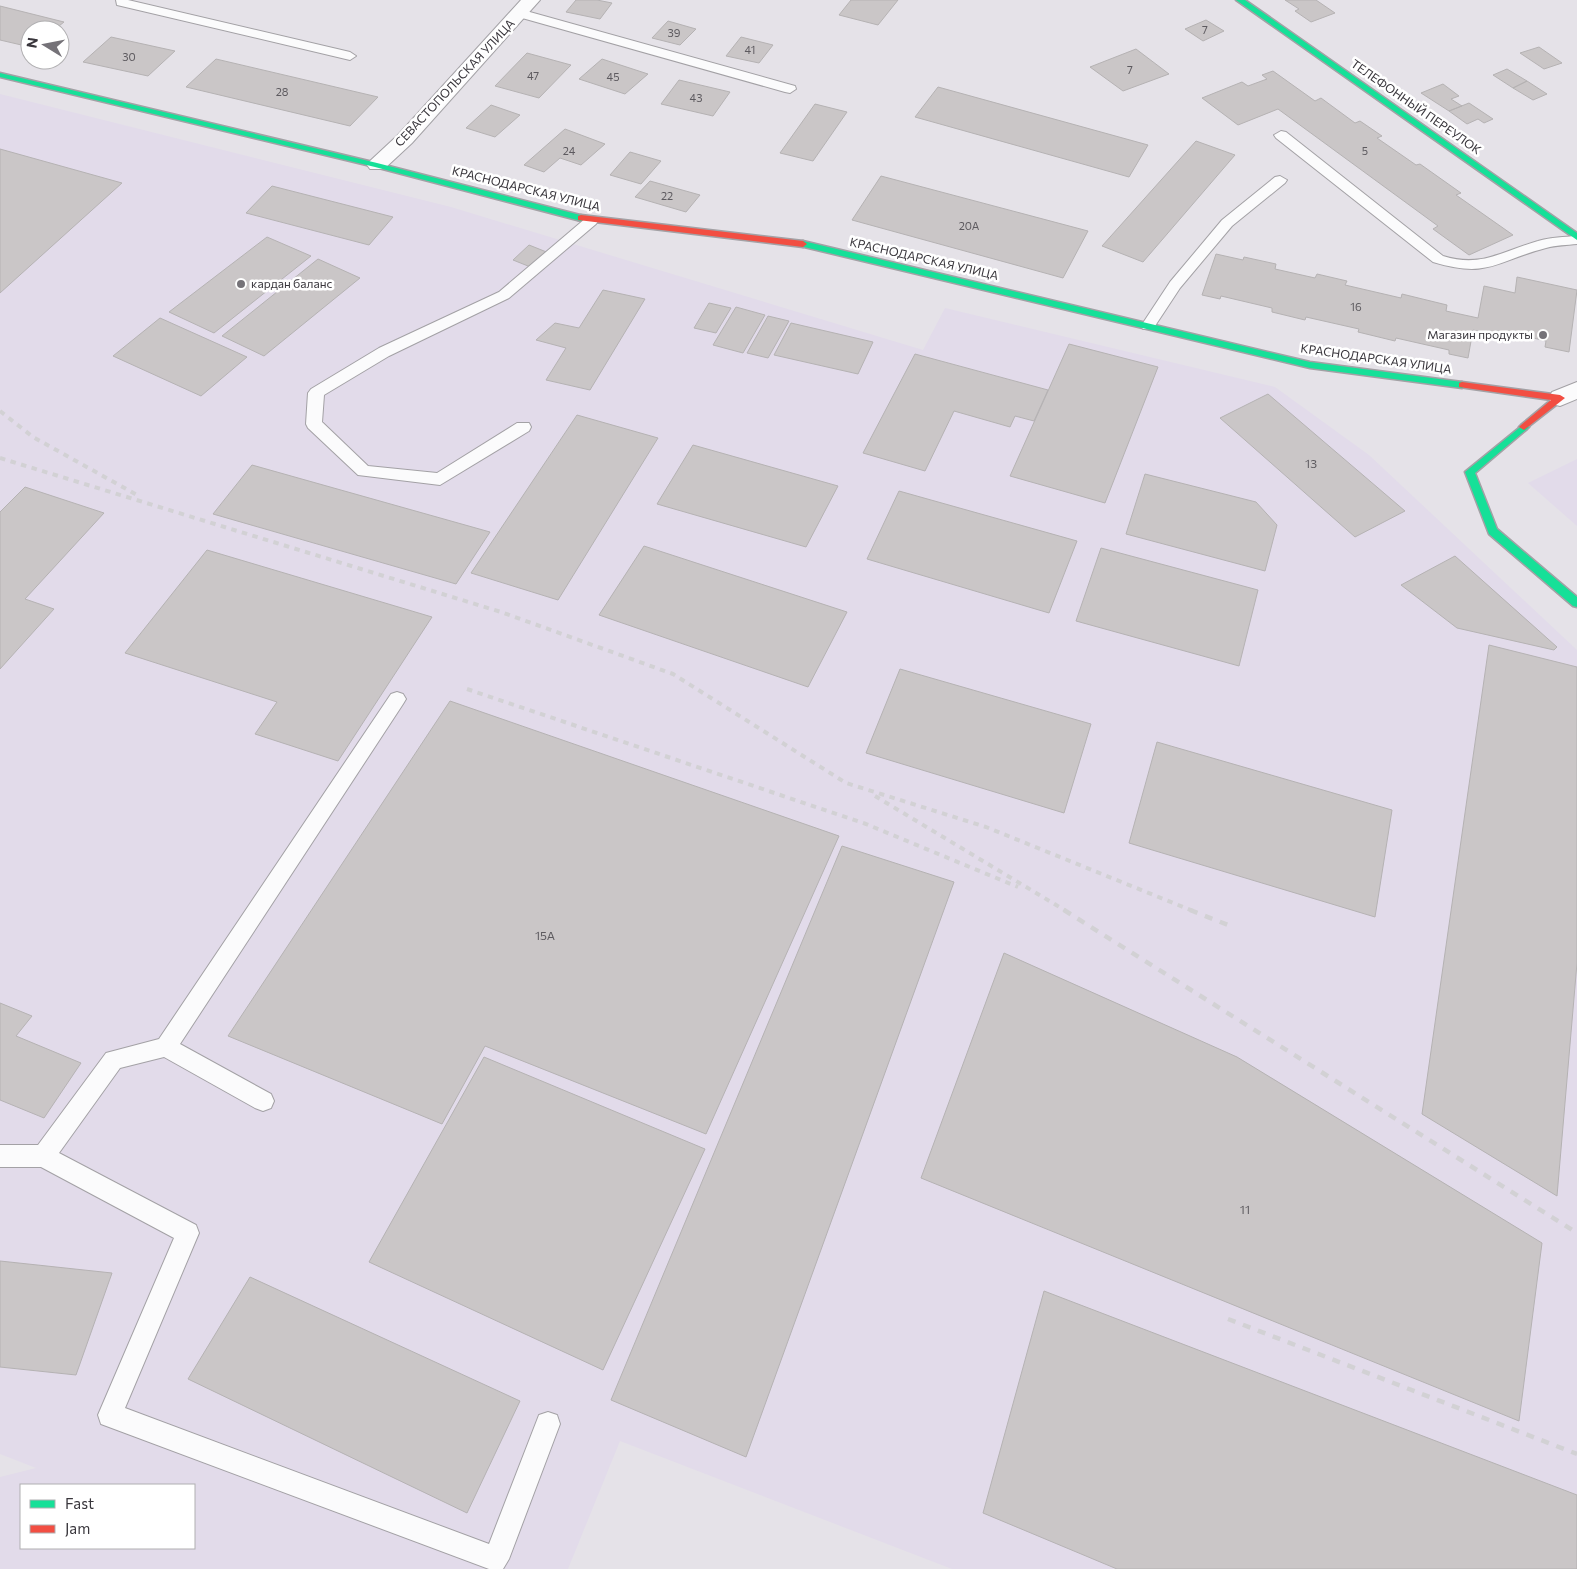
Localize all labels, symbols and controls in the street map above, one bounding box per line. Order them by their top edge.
street label: СЕВАСТОПОЛЬСКАЯ УЛИЦА [392,16,517,149]
north arrow [20,20,70,70]
house number: 7 [1202,23,1208,36]
house number: 39 [668,26,681,39]
text: N [22,36,41,49]
house number: 41 [745,43,755,56]
house number: 30 [122,50,136,63]
street label: ТЕЛЕФОННЫЙ ПЕРЕУЛОК [1349,56,1484,157]
house number: 7 [1127,63,1133,76]
house number: 47 [527,69,539,82]
house number: 45 [607,70,619,83]
house number: 28 [276,85,289,98]
house number: 43 [690,91,702,104]
house number: 24 [563,144,576,157]
house number: 5 [1362,144,1368,157]
street label: КРАСНОДАРСКАЯ УЛИЦА [451,163,602,213]
house number: 22 [661,189,673,202]
house number: 20А [959,219,980,232]
street label: КРАСНОДАРСКАЯ УЛИЦА [848,234,1000,282]
place label: кардан баланс [251,276,333,290]
marker: кардан баланс [235,278,247,290]
house number: 16 [1350,300,1362,313]
place label: Магазин продукты [1427,327,1533,341]
marker: Магазин продукты [1537,329,1549,341]
street label: КРАСНОДАРСКАЯ УЛИЦА [1300,340,1453,376]
house number: 13 [1305,456,1317,470]
house number: 15А [535,928,555,942]
house number: 11 [1240,1202,1250,1216]
legend [20,1484,195,1549]
text: Fast [65,1494,94,1512]
text: Jam [65,1519,90,1537]

